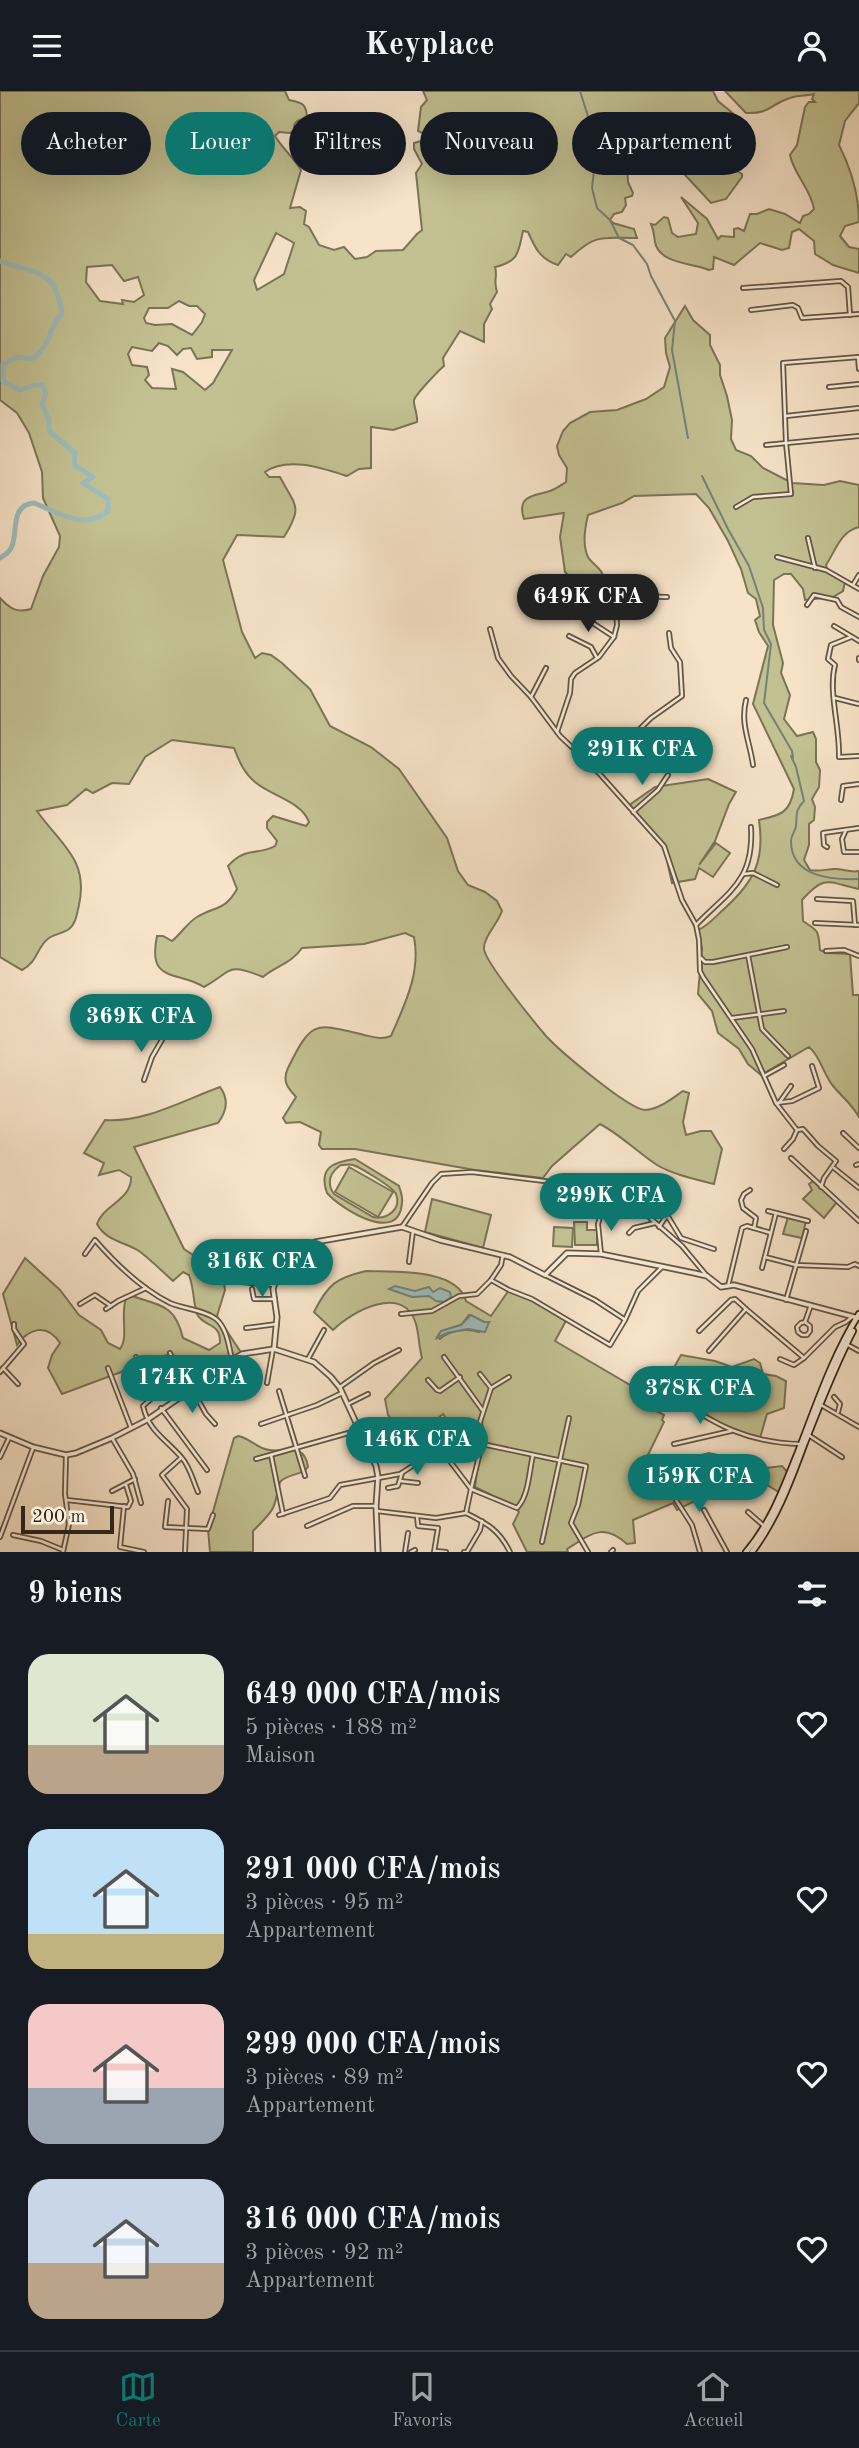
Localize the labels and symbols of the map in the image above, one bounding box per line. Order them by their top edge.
pin: 649K CFA [516,575,660,634]
pin: 291K CFA [570,727,714,787]
pin: 369K CFA [69,995,213,1054]
pin: 299K CFA [539,1173,683,1233]
pin: 316K CFA [190,1239,334,1299]
pin: 174K CFA [120,1355,264,1415]
pin: 378K CFA [628,1367,772,1426]
pin: 146K CFA [345,1417,489,1477]
pin: 159K CFA [627,1455,771,1514]
scale bar [21,1503,114,1535]

